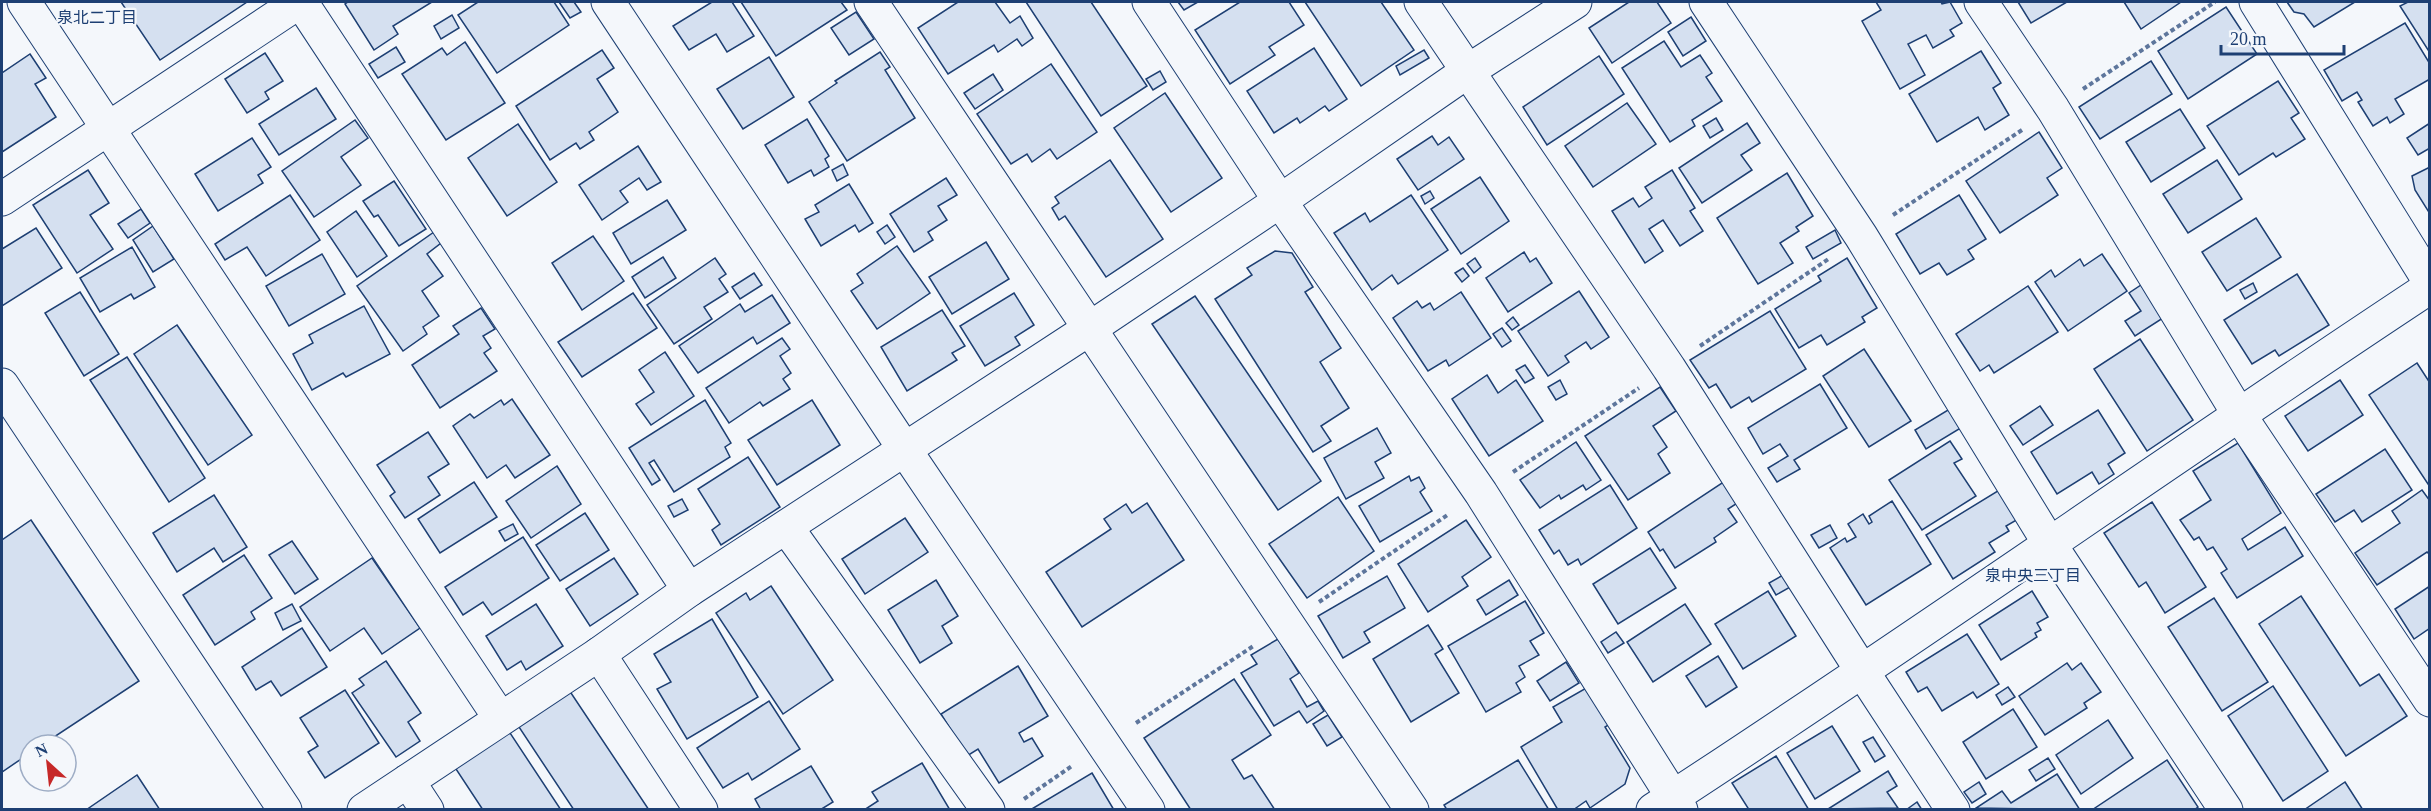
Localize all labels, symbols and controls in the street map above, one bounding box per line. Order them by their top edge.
district label: 泉北二丁目 [57,9,137,26]
scale bar [2221,18,2344,56]
text: 20 m [2230,29,2267,49]
district label: 泉中央三丁目 [1985,567,2081,584]
north arrow [18,733,78,793]
text: N [32,740,51,760]

